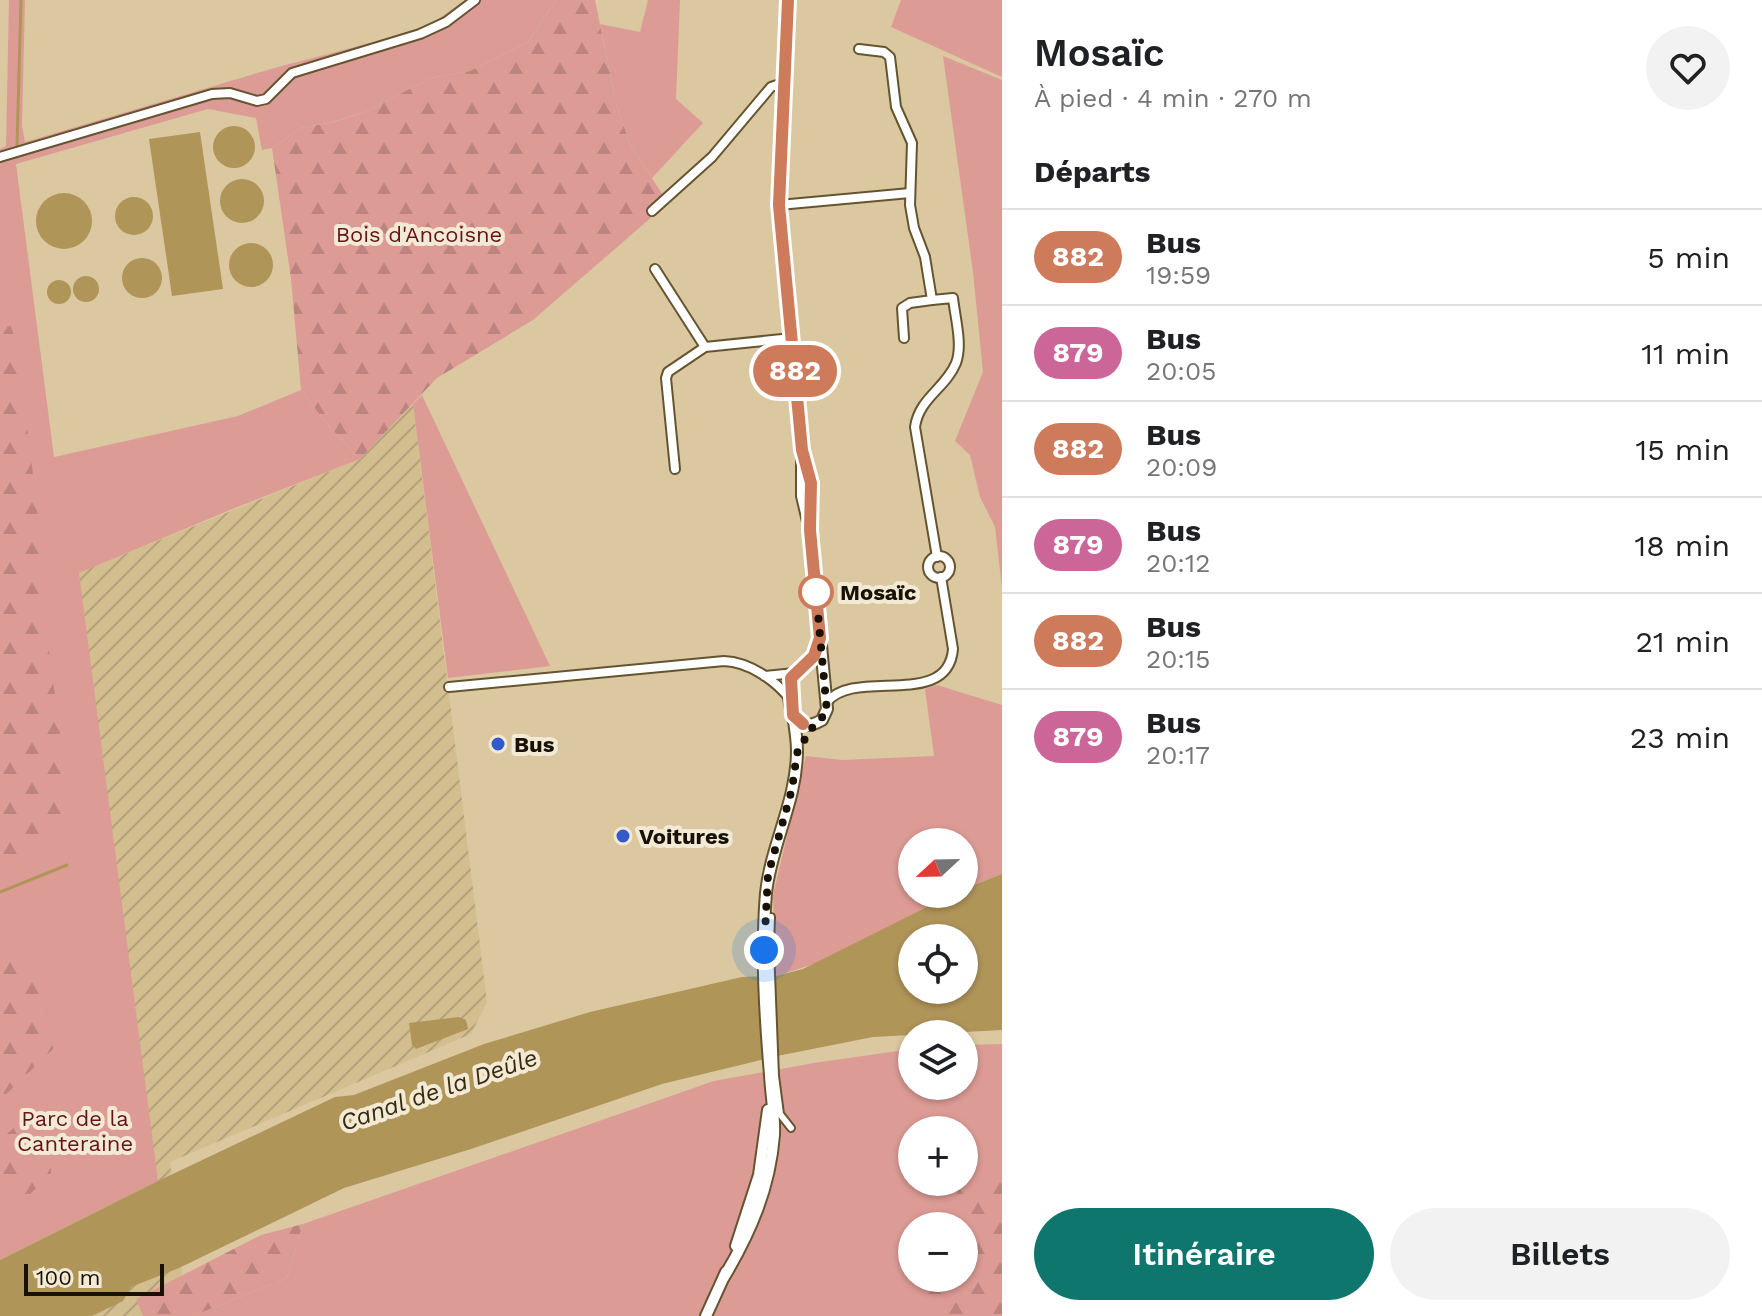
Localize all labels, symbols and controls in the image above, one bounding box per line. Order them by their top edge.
button: heart [1646,26,1730,110]
text: Mosaïc [1034,31,1165,75]
text: À pied · 4 min · 270 m [1034,83,1312,113]
text: Départs [1034,154,1151,189]
park label: Bois d'Ancoisne [336,222,502,247]
text: Bus [1146,225,1201,260]
text: 882 [1052,240,1104,273]
text: 5 min [1647,240,1730,275]
text: 19:59 [1146,260,1211,290]
text: Bus [1146,321,1201,356]
text: 879 [1053,336,1103,369]
text: 11 min [1641,336,1730,371]
line badge: 882 [749,345,841,397]
text: 882 [769,354,821,387]
text: 20:05 [1146,356,1216,386]
text: Bus [1146,417,1201,452]
text: 882 [1052,432,1104,465]
text: 15 min [1635,432,1730,467]
text: 20:09 [1146,452,1217,482]
text: Bus [1146,513,1201,548]
text: 879 [1053,528,1103,561]
text: 18 min [1634,528,1730,563]
text: 20:12 [1146,548,1210,578]
marker: Mosaïc [799,575,833,609]
place label: Mosaïc [840,580,916,605]
text: Bus [1146,609,1201,644]
text: 882 [1052,624,1104,657]
text: 21 min [1635,624,1730,659]
text: 20:15 [1146,644,1210,674]
text: Bus [1146,705,1201,740]
text: 879 [1053,720,1103,753]
text: 23 min [1630,720,1730,755]
place label: Bus [514,732,555,757]
marker: Bus [489,735,507,753]
text: 20:17 [1146,740,1210,770]
place label: Voitures [639,824,730,849]
marker: Voitures [614,827,632,845]
north arrow [898,828,978,908]
map controls [898,828,978,1292]
button: locate [898,924,978,1004]
your location [744,930,784,970]
button: layers [898,1020,978,1100]
water label: Canal de la Deûle [337,1043,541,1137]
park label: Parc de la Canteraine [17,1106,133,1156]
button: + [898,1116,978,1196]
button: Itinéraire [1034,1208,1374,1300]
button: Billets [1390,1208,1730,1300]
button: − [898,1212,978,1292]
scale bar [24,1260,164,1296]
text: 100 m [36,1265,100,1290]

